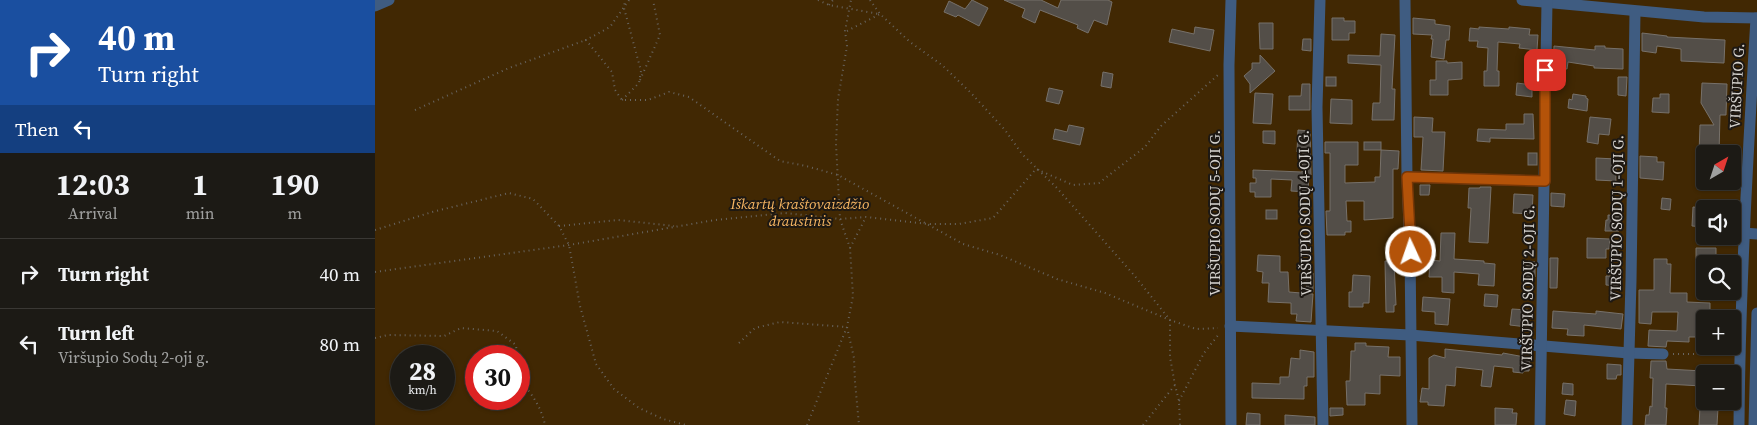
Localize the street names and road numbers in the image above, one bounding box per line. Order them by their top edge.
street label: VIRŠUPIO G. [1724,43,1749,129]
street label: VIRŠUPIO SODŲ 5-OJI G. [1204,130,1225,296]
street label: VIRŠUPIO SODŲ 4-OJI G. [1293,130,1316,296]
street label: VIRŠUPIO SODŲ 1-OJI G. [1605,135,1628,301]
street label: VIRŠUPIO SODŲ 2-OJI G. [1516,205,1539,371]

